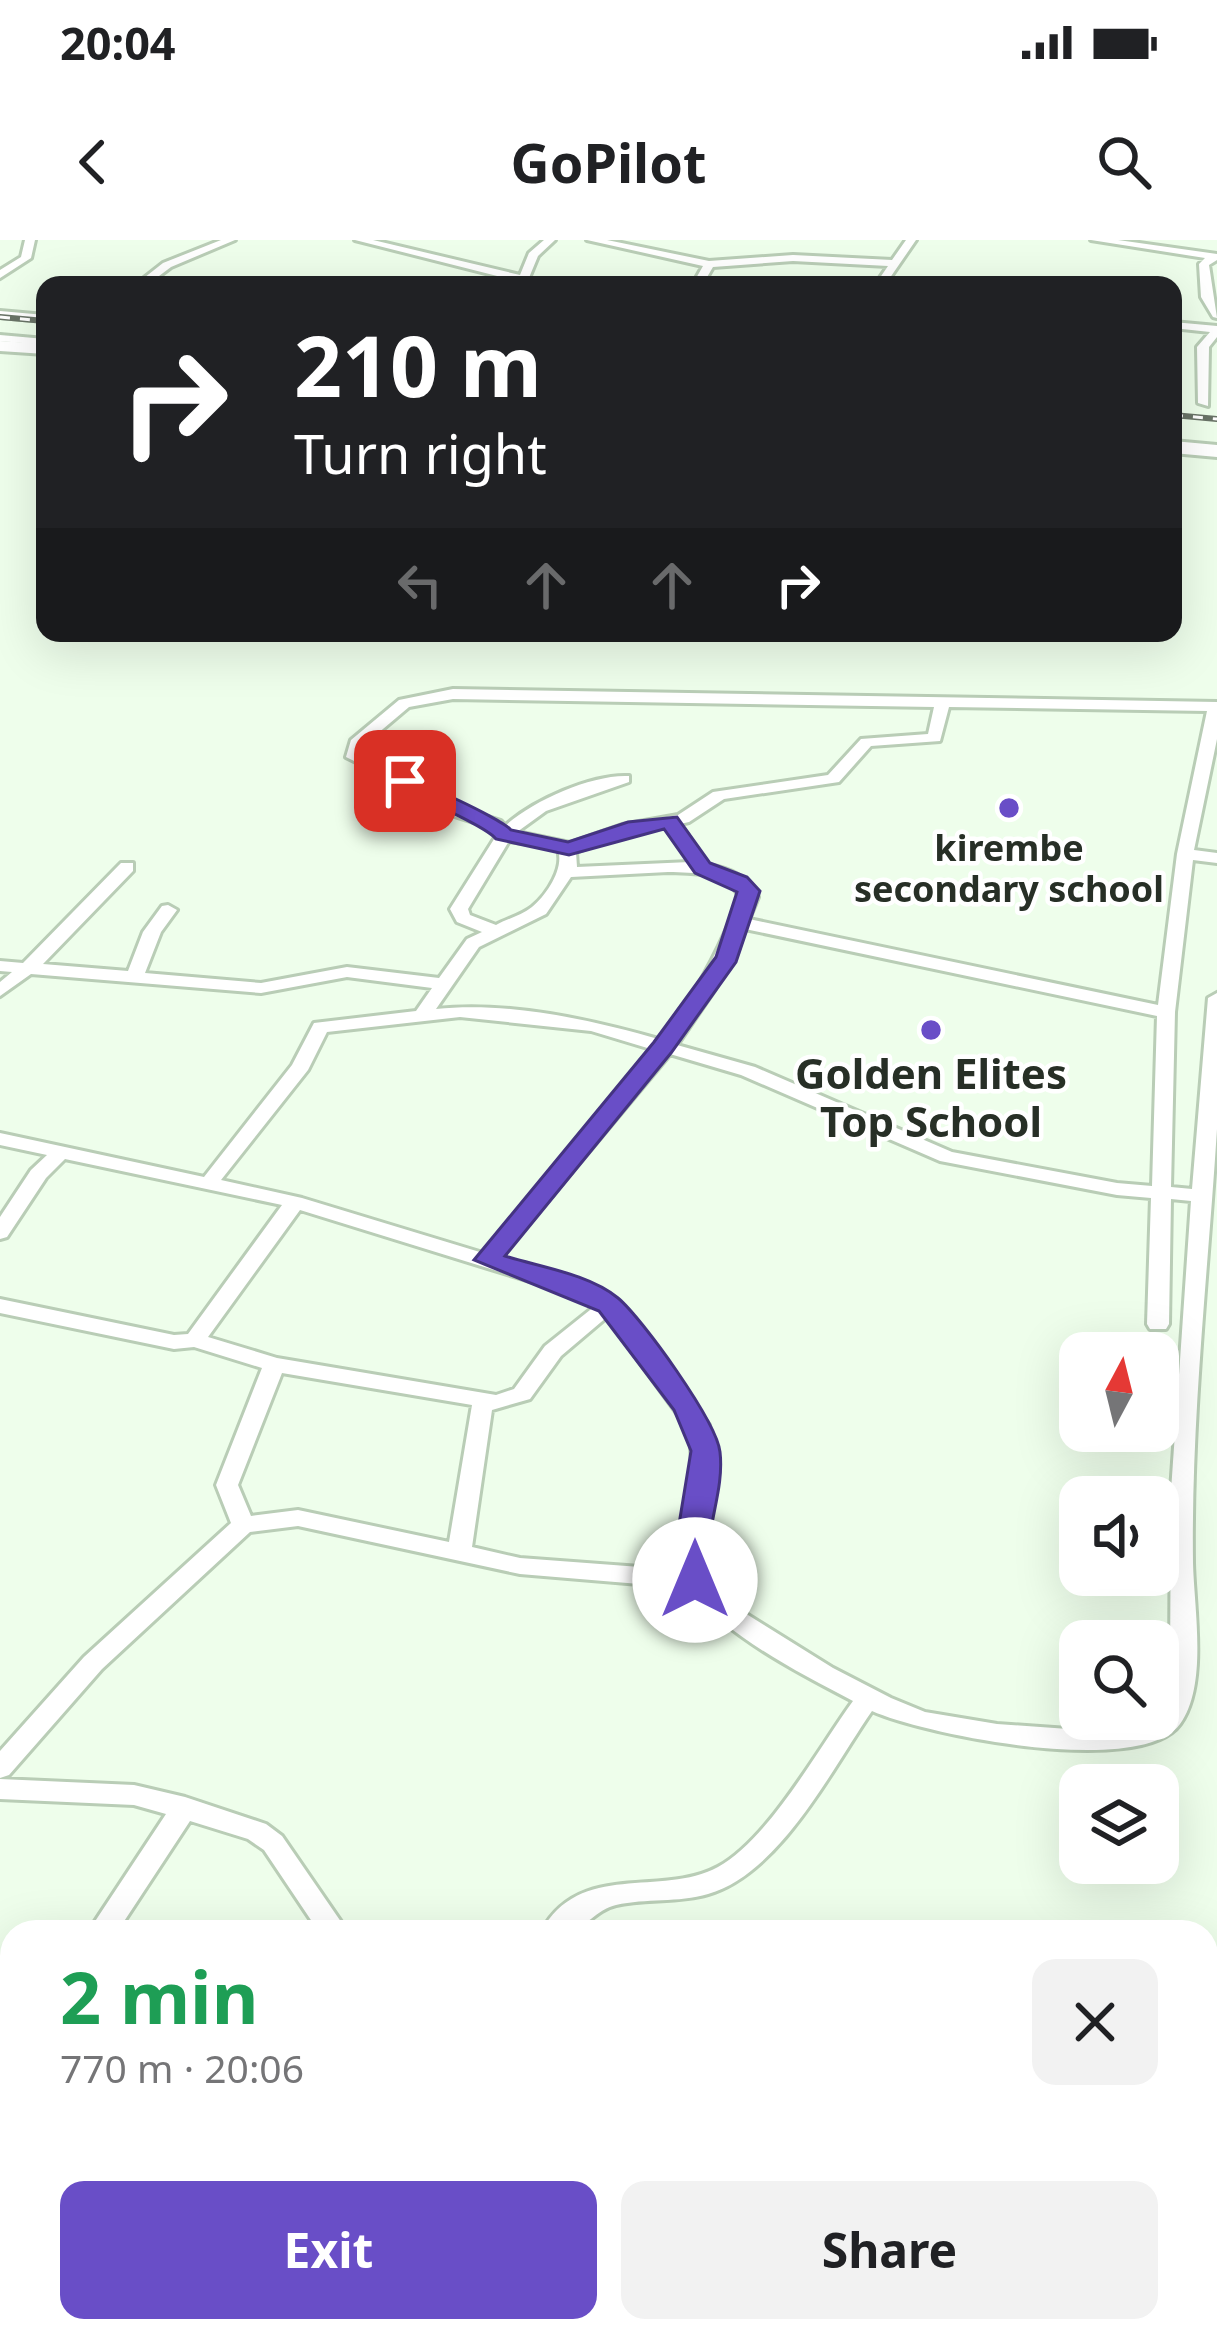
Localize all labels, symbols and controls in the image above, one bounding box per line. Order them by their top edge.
text: 20:04 [60,12,176,73]
text: GoPilot [511,125,706,199]
icon: back [60,129,126,195]
icon: search [1091,129,1157,195]
text: 210 m [294,307,542,422]
icon: right [96,324,252,480]
text: Turn right [294,416,547,490]
icon: left [387,552,453,618]
icon: ahead [513,552,579,618]
icon: ahead [639,552,705,618]
icon: right [765,552,831,618]
pin [354,730,456,832]
icon: arrive [372,748,438,814]
marker: kirembe secondary school [996,795,1022,821]
place label: kirembe secondary school [854,823,1164,913]
marker: Golden Elites Top School [918,1017,944,1043]
place label: Golden Elites Top School [795,1044,1067,1149]
north arrow [1059,1332,1179,1452]
map controls [1059,1332,1179,1884]
button: sound [1059,1476,1179,1596]
position arrow [632,1517,758,1643]
button: search [1059,1620,1179,1740]
button: layers [1059,1764,1179,1884]
text: 2 min [60,1947,258,2045]
button: close [1032,1959,1158,2085]
text: 770 m · 20:06 [60,2041,304,2094]
button: Exit [60,2181,597,2319]
button: Share [621,2181,1158,2319]

